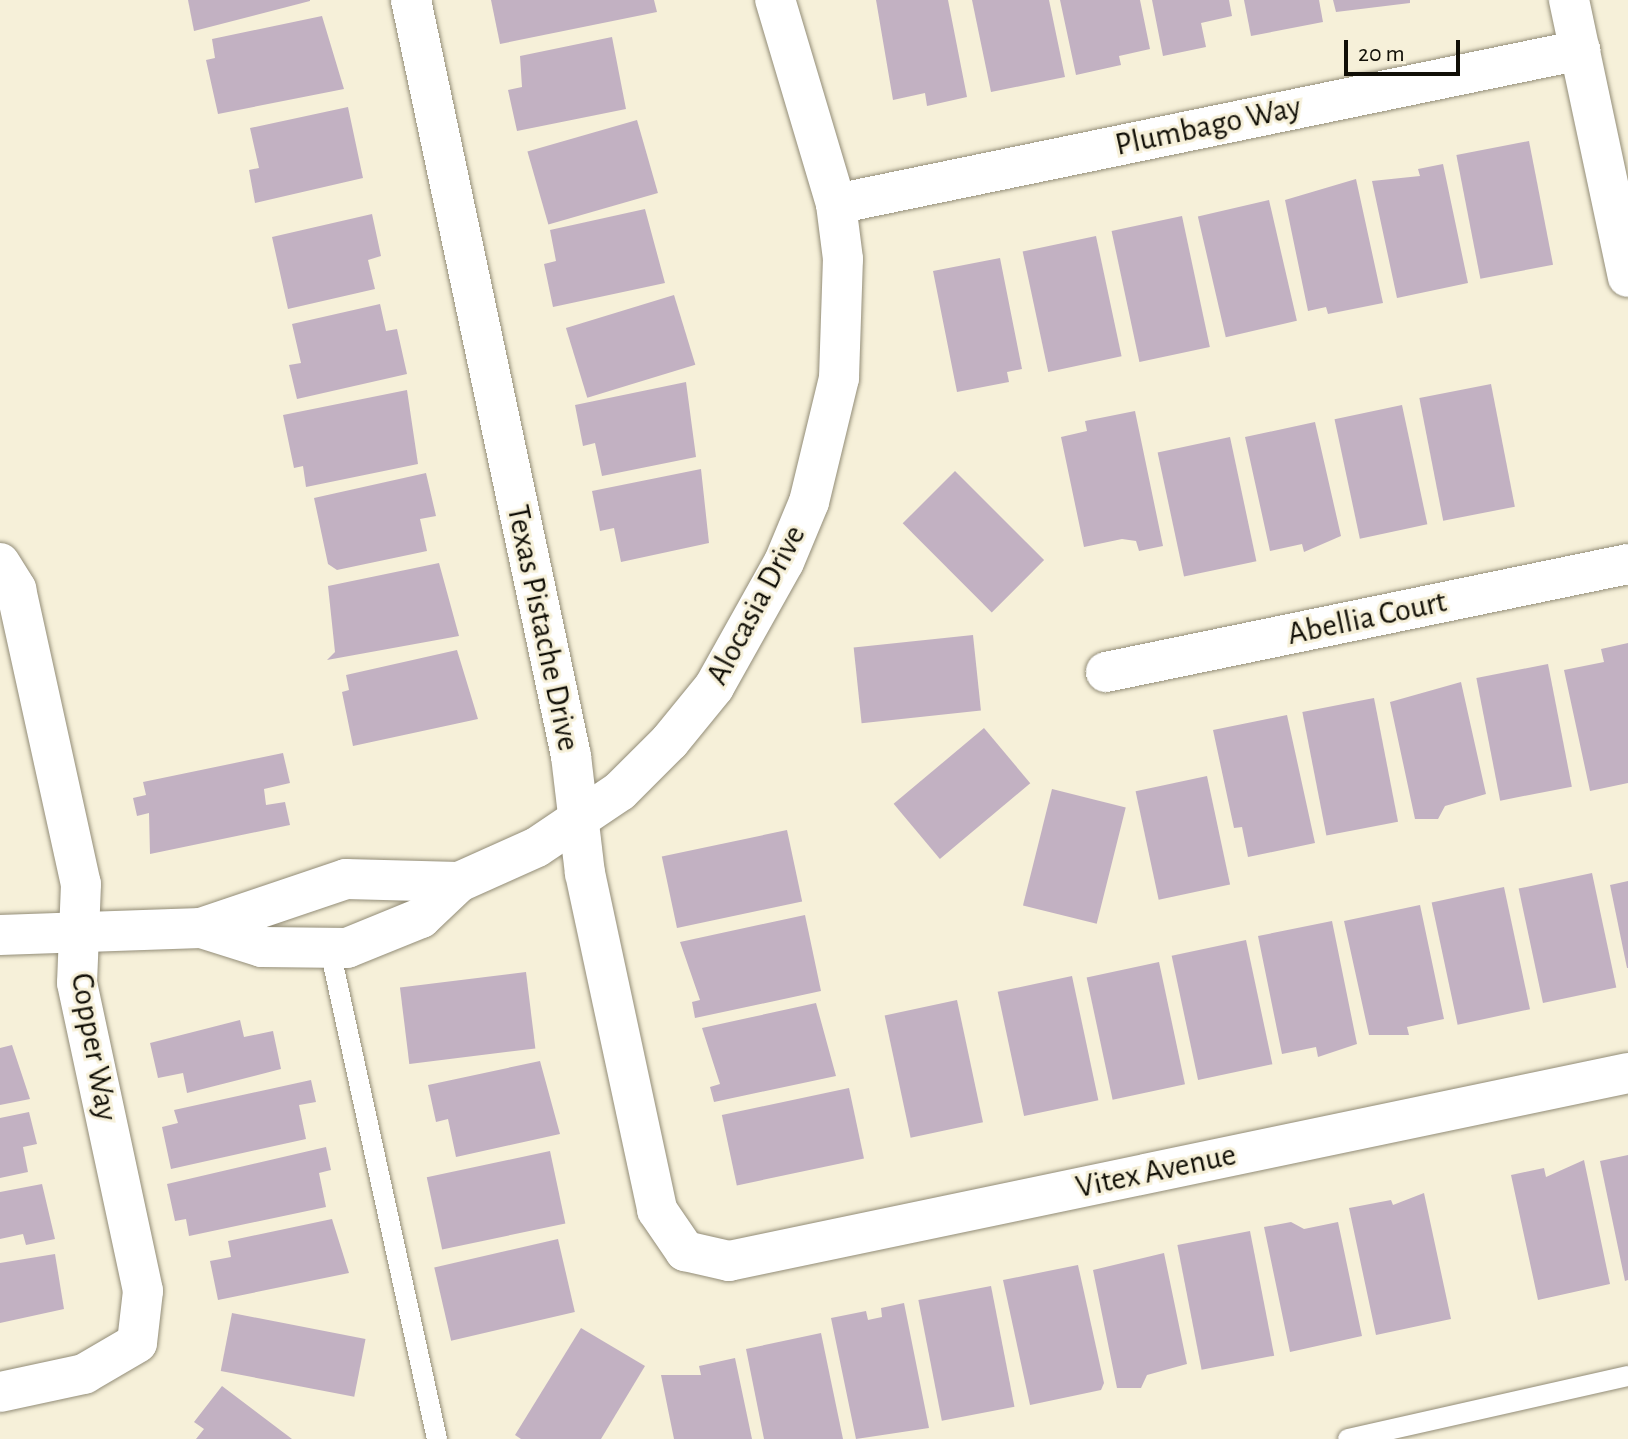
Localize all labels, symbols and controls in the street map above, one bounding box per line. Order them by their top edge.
scale bar [1348,24,1464,74]
text: 20 m [1358,42,1405,66]
street label: Plumbago Way [1112,88,1304,164]
street label: Texas Pistache Drive [498,502,588,754]
street label: Alocasia Drive [698,519,814,691]
street label: Abellia Court [1284,582,1450,654]
street label: Copper Way [62,970,126,1124]
street label: Vitex Avenue [1072,1135,1240,1207]

